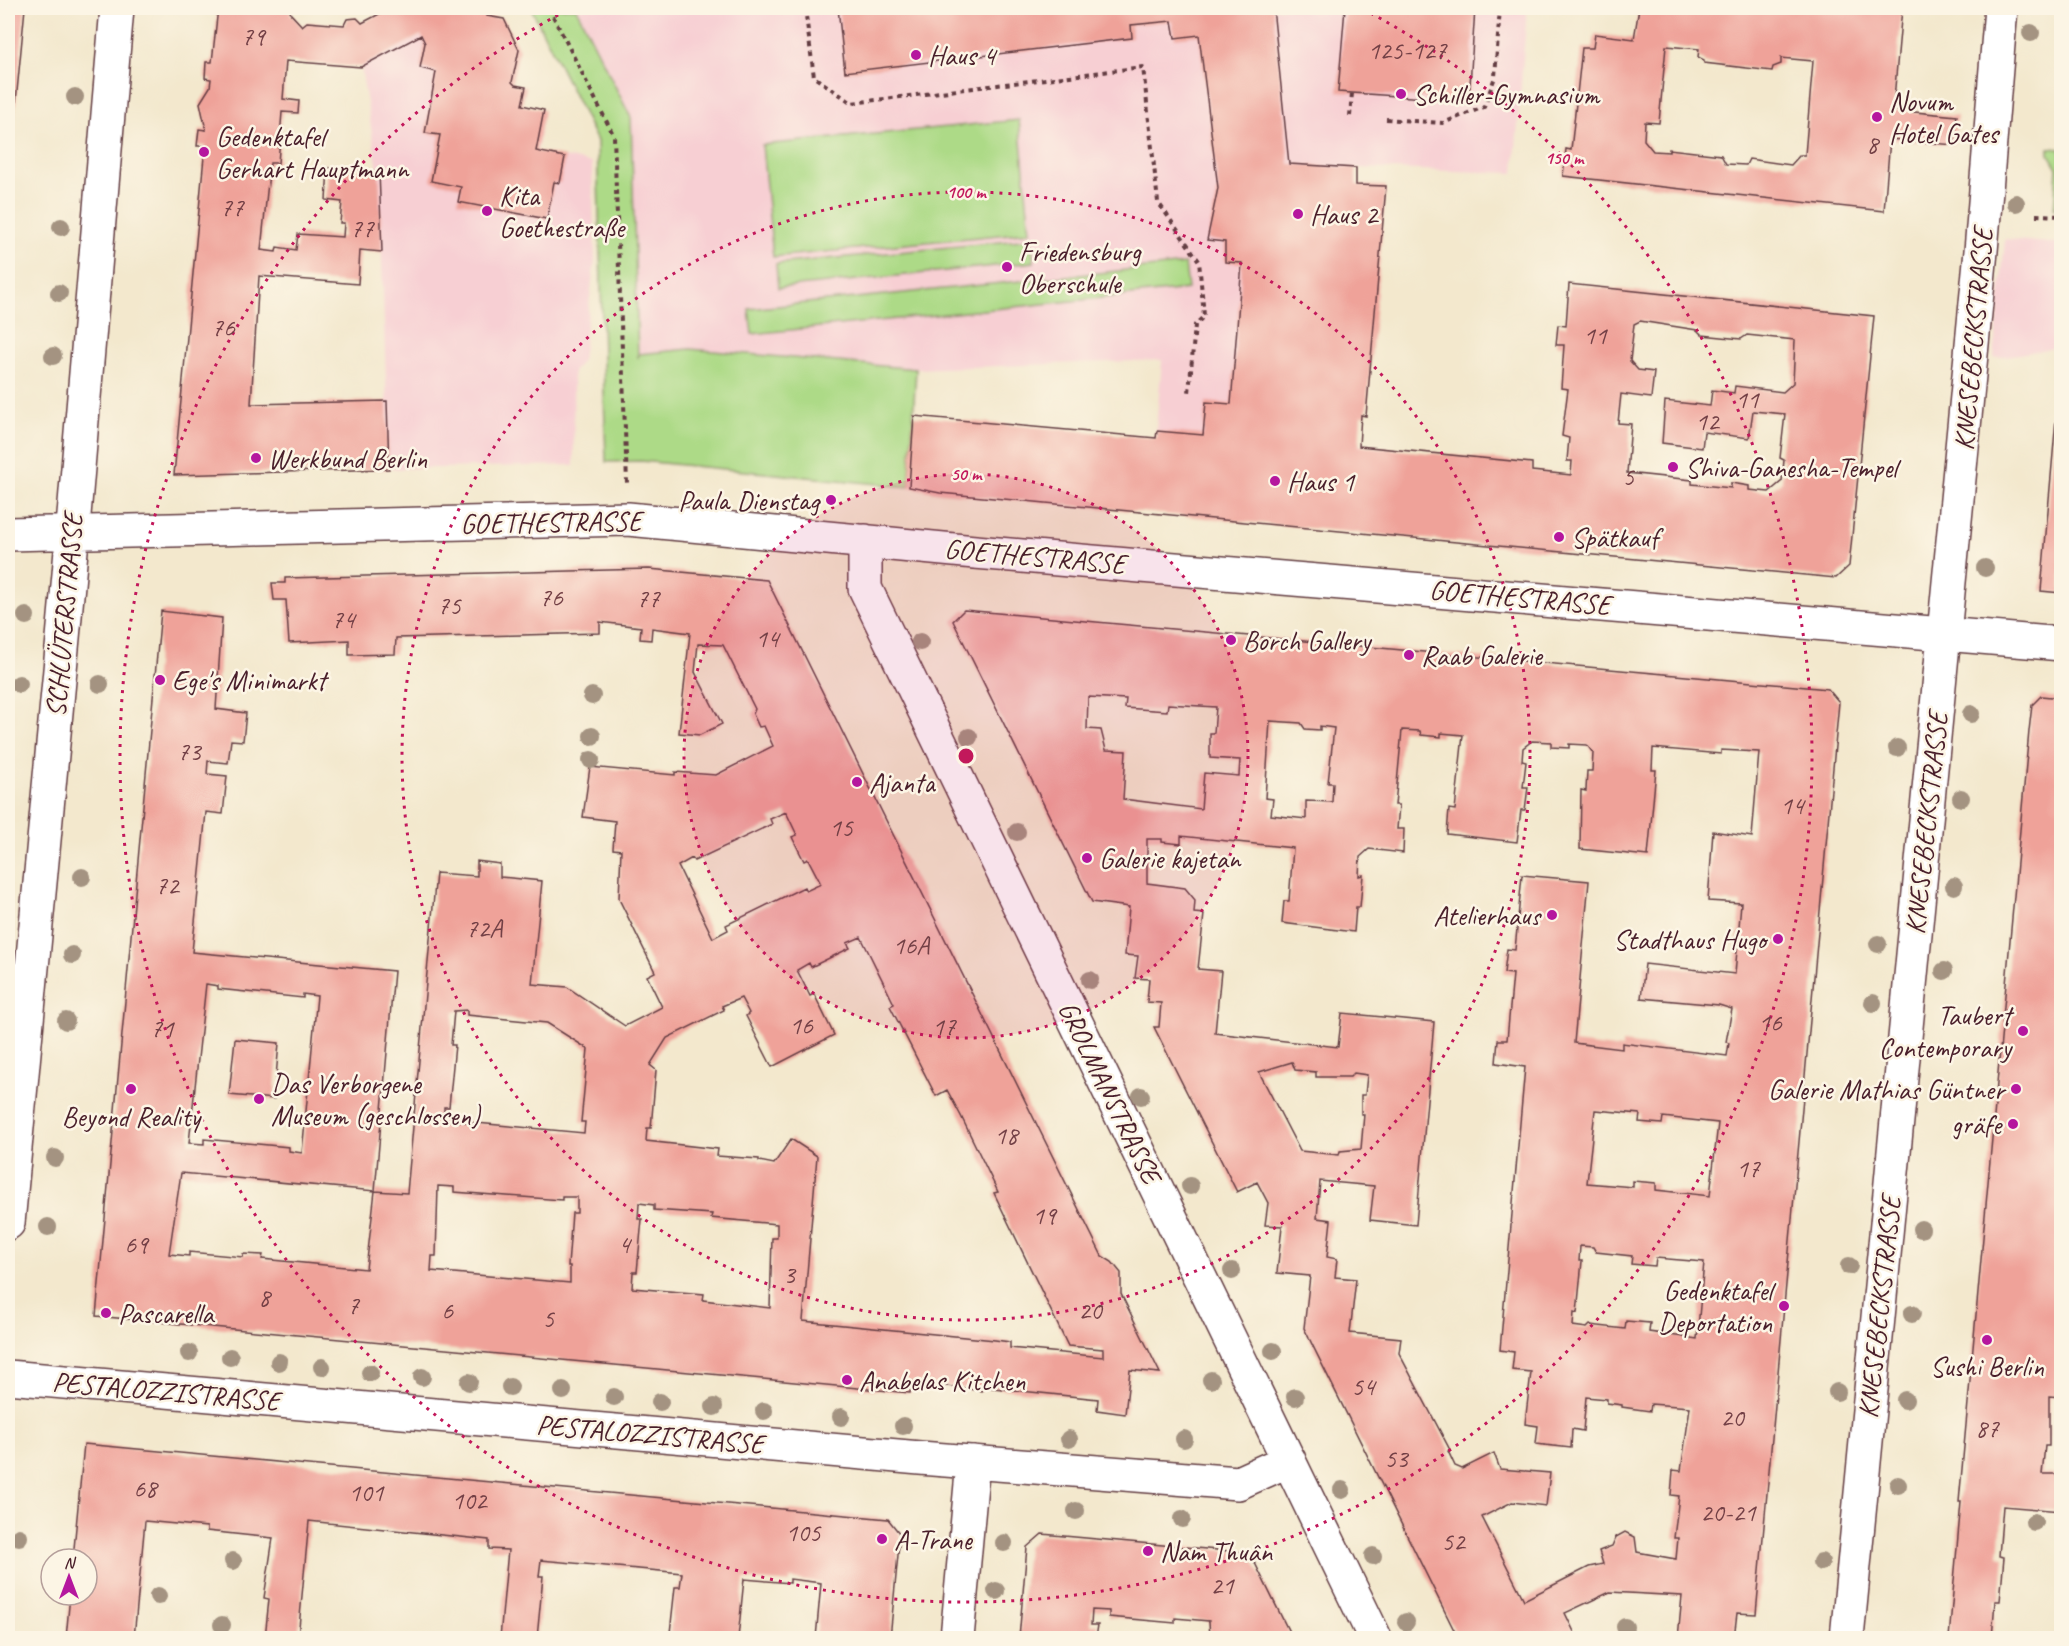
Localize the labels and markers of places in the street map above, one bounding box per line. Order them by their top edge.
place label: Haus 4 [928,38,998,73]
marker: Haus 4 [909,48,923,62]
place label: Schiller-Gymnasium [1413,77,1601,112]
place label: Novum Hotel Gates [1889,84,2000,151]
marker: Schiller-Gymnasium [1394,87,1408,101]
marker: Novum Hotel Gates [1870,110,1884,124]
place label: Gedenktafel Gerhart Hauptmann [216,119,410,186]
marker: Gedenktafel Gerhart Hauptmann [197,145,211,159]
place label: Kita Goethestraße [499,178,626,245]
place label: Haus 2 [1310,197,1380,232]
marker: Kita Goethestraße [480,204,494,218]
marker: Haus 2 [1291,207,1305,221]
place label: Friedensburg Oberschule [1019,234,1142,301]
marker: Friedensburg Oberschule [1000,260,1014,274]
place label: Werkbund Berlin [268,441,427,476]
place label: Shiva-Ganesha-Tempel [1685,450,1902,485]
marker: Werkbund Berlin [249,451,263,465]
marker: Shiva-Ganesha-Tempel [1666,460,1680,474]
place label: Haus 1 [1287,464,1356,499]
marker: Haus 1 [1268,474,1282,488]
place label: Paula Dienstag [678,483,821,518]
marker: Paula Dienstag [824,493,838,507]
place label: Spätkauf [1571,520,1665,555]
marker: Spätkauf [1552,530,1566,544]
place label: Borch Gallery [1243,623,1373,658]
marker: Borch Gallery [1224,633,1238,647]
place label: Raab Galerie [1421,638,1544,673]
marker: Raab Galerie [1402,648,1416,662]
place label: Ege's Minimarkt [172,663,329,698]
marker: Ege's Minimarkt [153,673,167,687]
centre of rings [956,746,976,766]
place label: Ajanta [869,765,936,800]
marker: Ajanta [850,775,864,789]
place label: Galerie kajetan [1099,841,1242,876]
marker: Galerie kajetan [1080,851,1094,865]
place label: Atelierhaus [1433,898,1542,933]
marker: Atelierhaus [1545,908,1559,922]
place label: Stadthaus Hugo [1613,922,1769,957]
marker: Stadthaus Hugo [1771,932,1785,946]
place label: Taubert Contemporary [1879,998,2015,1065]
marker: Taubert Contemporary [2016,1024,2030,1038]
place label: Das Verborgene Museum (geschlossen) [271,1066,482,1133]
place label: Galerie Mathias Güntner [1768,1072,2007,1107]
marker: Beyond Reality [124,1082,138,1096]
marker: Galerie Mathias Güntner [2009,1082,2023,1096]
marker: Das Verborgene Museum (geschlossen) [252,1092,266,1106]
place label: Beyond Reality [62,1099,203,1134]
place label: gräfe [1951,1107,2003,1142]
marker: gräfe [2006,1117,2020,1131]
place label: Gedenktafel Deportation [1658,1273,1777,1340]
place label: Pascarella [118,1296,215,1331]
marker: Gedenktafel Deportation [1777,1299,1791,1313]
marker: Pascarella [99,1306,113,1320]
marker: Sushi Berlin [1980,1333,1994,1347]
place label: Sushi Berlin [1930,1349,2044,1384]
place label: Anabelas Kitchen [859,1363,1026,1398]
marker: Anabelas Kitchen [840,1373,854,1387]
place label: A-Trane [894,1522,974,1557]
marker: A-Trane [875,1532,889,1546]
place label: Nam Thuân [1160,1534,1274,1569]
marker: Nam Thuân [1141,1544,1155,1558]

